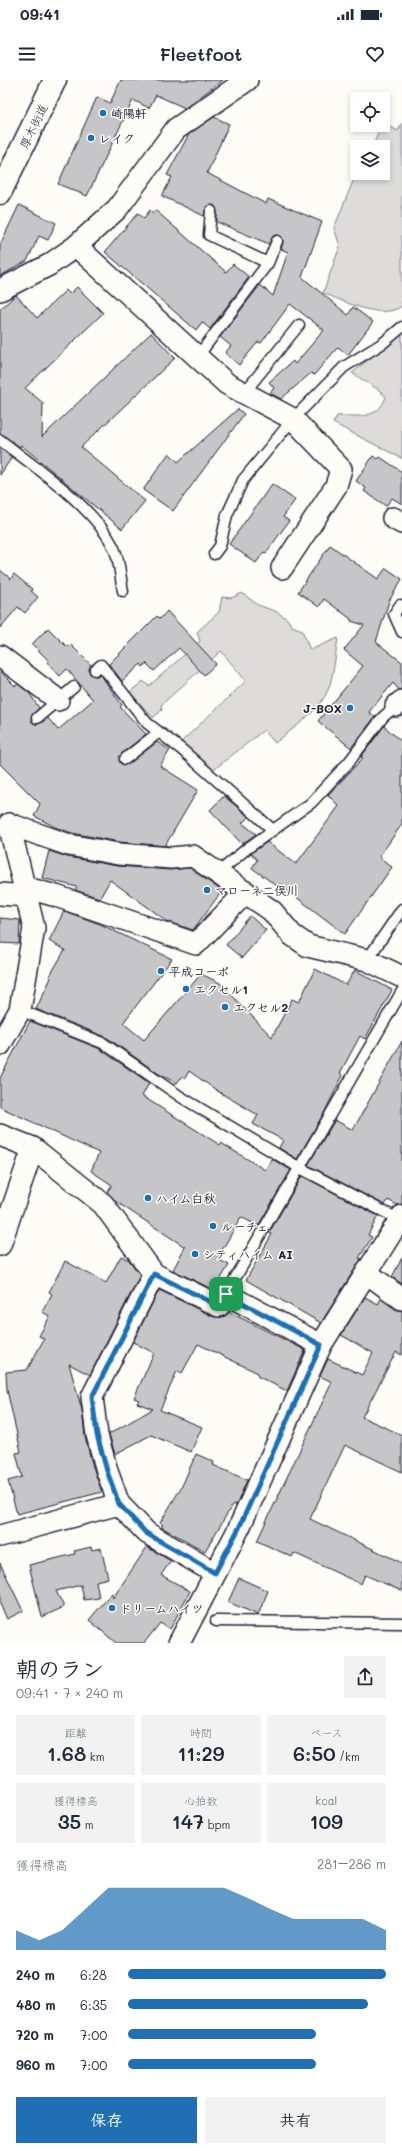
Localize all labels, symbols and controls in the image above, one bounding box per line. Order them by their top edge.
text: 09:41 [20,4,60,24]
text: Fleetfoot [160,42,242,66]
icon: menu [16,43,38,65]
icon: heart [364,43,386,65]
map controls [350,92,390,180]
button: locate [350,92,390,132]
street label: 厚木街道 [15,101,51,151]
place label: 崎陽軒 [111,105,147,121]
marker: 崎陽軒 [98,108,108,118]
place label: レイク [99,130,135,146]
marker: レイク [86,133,96,143]
button: layers [350,140,390,180]
place label: J-BOX [303,700,342,716]
marker: J-BOX [345,703,355,713]
place label: マローネ二俣川 [215,882,299,898]
marker: マローネ二俣川 [202,885,212,895]
place label: 平成コーポ [169,963,229,979]
marker: 平成コーポ [156,966,166,976]
place label: エクセル1 [194,981,248,997]
marker: エクセル1 [181,984,191,994]
place label: エクセル2 [233,999,288,1015]
marker: エクセル2 [220,1002,230,1012]
place label: ハイム白秋 [156,1190,216,1206]
marker: ハイム白秋 [143,1193,153,1203]
place label: ルーチェ [221,1218,268,1234]
marker: ルーチェ [208,1221,218,1231]
place label: シティハイム AI [203,1246,293,1262]
marker: シティハイム AI [190,1249,200,1259]
pin [209,1277,243,1311]
icon: arrive [215,1283,237,1305]
place label: ドリームハイツ [120,1600,204,1616]
marker: ドリームハイツ [107,1603,117,1613]
text: 朝のラン [16,1654,104,1683]
button: share [344,1656,386,1698]
text: 09:41 · 7 × 240 m [16,1684,123,1701]
text: 距離 [65,1725,87,1740]
text: 時間 [190,1725,212,1740]
text: ペース [310,1725,343,1740]
text: 1.68 [47,1740,86,1766]
text: 11:29 [177,1740,225,1766]
text: 6:50 [293,1740,336,1766]
text: km [86,1749,104,1764]
text: /km [336,1749,360,1764]
text: 獲得標高 [54,1793,98,1808]
text: 心拍数 [184,1793,217,1808]
text: kcal [315,1793,337,1808]
text: 35 [58,1808,81,1834]
text: 147 [172,1808,204,1834]
text: 109 [310,1808,343,1834]
text: m [81,1817,94,1832]
text: bpm [204,1817,230,1832]
text: 281–286 m [317,1855,386,1872]
text: 獲得標高 [16,1856,68,1873]
text: 240 m [16,1966,55,1983]
text: 6:28 [80,1966,107,1983]
text: 480 m [16,1996,56,2013]
text: 6:35 [80,1996,107,2013]
text: 720 m [16,2026,54,2043]
text: 7:00 [80,2026,107,2043]
text: 960 m [16,2056,55,2073]
text: 7:00 [80,2056,107,2073]
button: 保存 [16,2097,197,2143]
button: 共有 [205,2097,386,2143]

